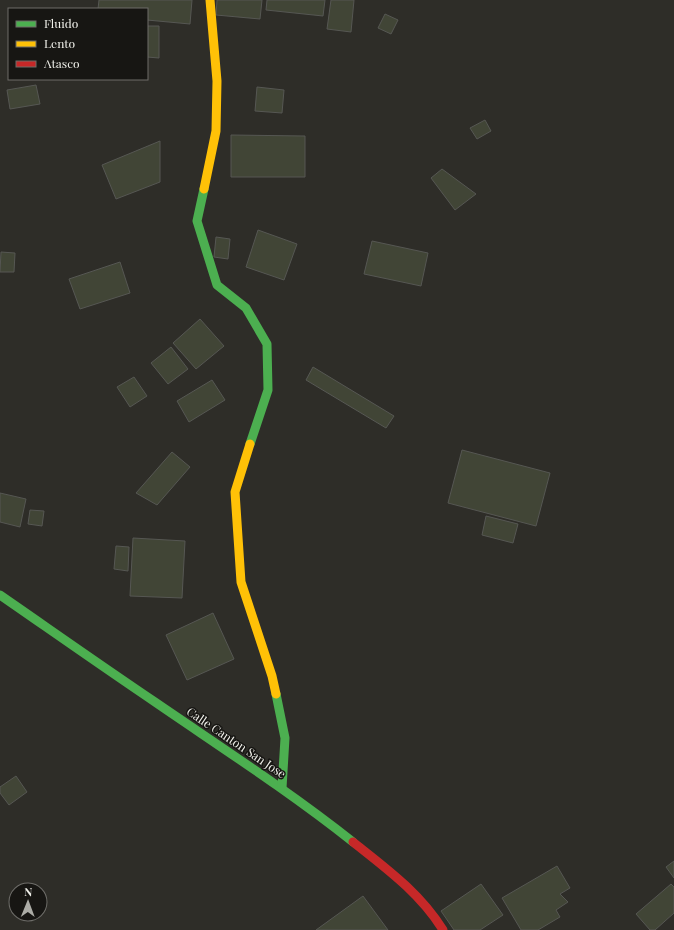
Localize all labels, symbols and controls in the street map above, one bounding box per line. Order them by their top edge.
legend [8,8,148,80]
text: Fluido [44,15,79,31]
text: Lento [44,35,76,51]
text: Atasco [43,55,80,71]
street label: Calle Canton San Jose [184,703,289,781]
north arrow [8,882,48,922]
text: N [24,884,32,899]

